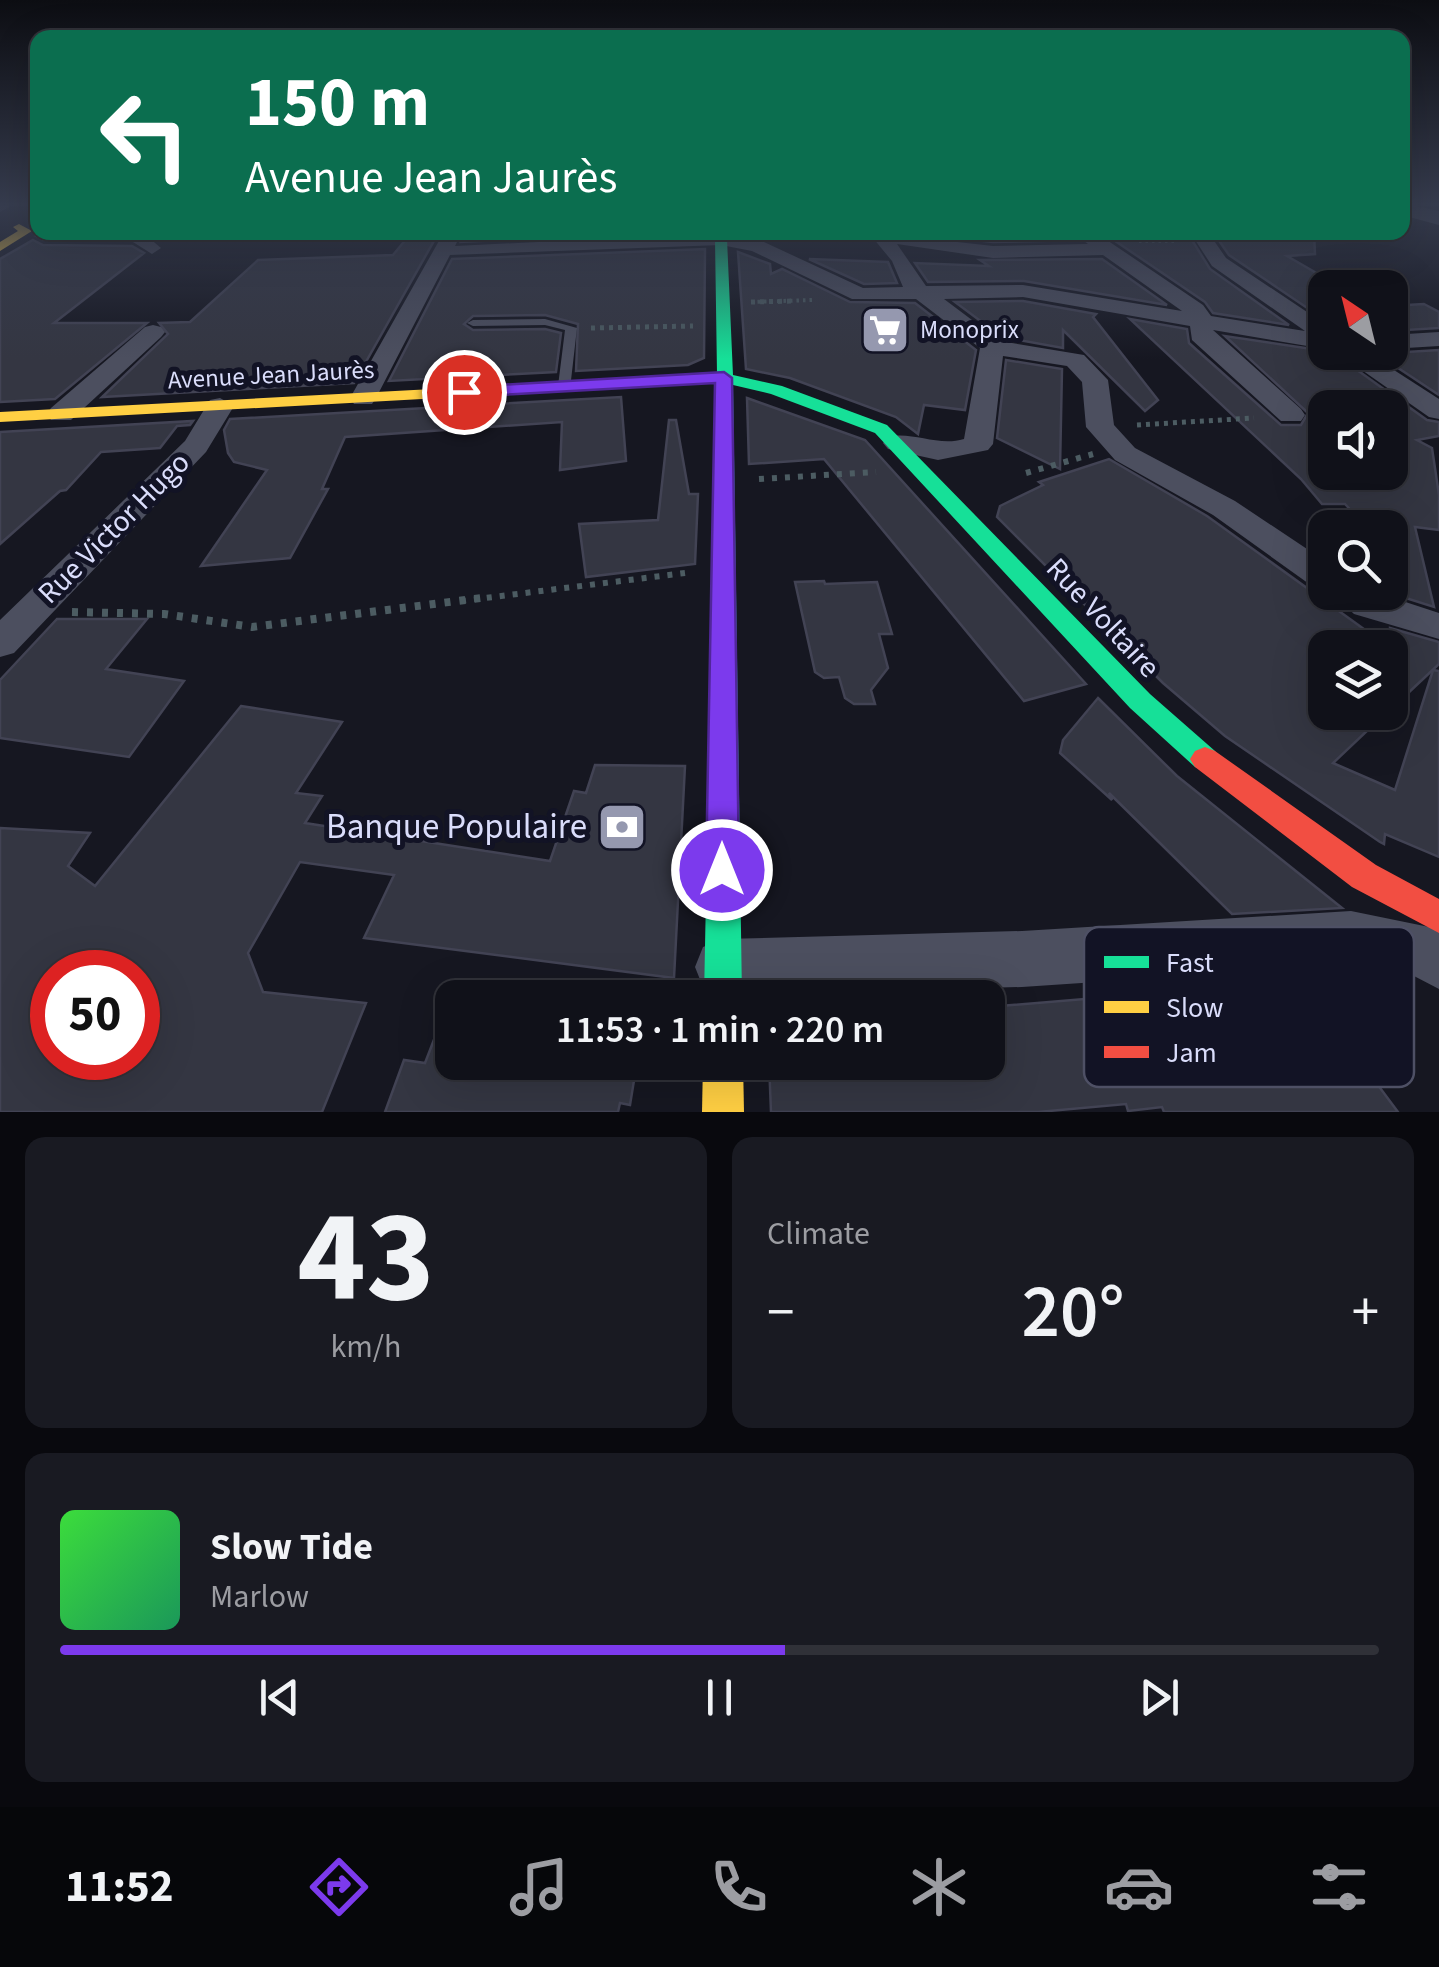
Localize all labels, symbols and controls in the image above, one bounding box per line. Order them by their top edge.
text: 150 m [245,53,430,153]
icon: left [80,70,210,200]
text: Avenue Jean Jaurès [245,146,617,210]
north arrow [1308,270,1408,370]
map controls [1308,270,1408,730]
supermarket icon: Monoprix [859,304,911,356]
place label: Monoprix [920,312,1019,348]
pin [422,350,507,435]
street label: Avenue Jean Jaurès [167,352,375,398]
icon: arrive [437,365,492,420]
button: sound [1308,390,1408,490]
street label: Rue Victor Hugo [28,442,200,614]
button: search [1308,510,1408,610]
street label: Rue Voltaire [1036,548,1170,688]
button: layers [1308,630,1408,730]
bank icon: Banque Populaire [596,801,648,853]
place label: Banque Populaire [326,802,587,852]
position arrow [670,818,774,922]
legend [1084,927,1414,1087]
text: Fast [1166,943,1214,983]
speed limit sign: 50 [30,950,160,1080]
text: Slow [1166,988,1223,1028]
text: 11:53 · 1 min · 220 m [556,1003,884,1057]
text: Jam [1166,1033,1217,1073]
text: 43 [297,1166,435,1351]
text: Climate [767,1211,870,1257]
text: 20° [1021,1259,1125,1366]
text: − [767,1274,794,1352]
text: + [1352,1274,1379,1352]
text: km/h [331,1324,401,1370]
text: Slow Tide [210,1520,373,1574]
text: Marlow [210,1574,309,1620]
icon: previous [252,1670,307,1725]
icon: pause [692,1670,747,1725]
icon: next [1132,1670,1187,1725]
icon: directions [304,1852,374,1922]
icon: music [504,1852,574,1922]
icon: phone [704,1852,774,1922]
icon: climate [904,1852,974,1922]
icon: car [1104,1852,1174,1922]
icon: filters [1304,1852,1374,1922]
text: 11:52 [65,1855,174,1919]

